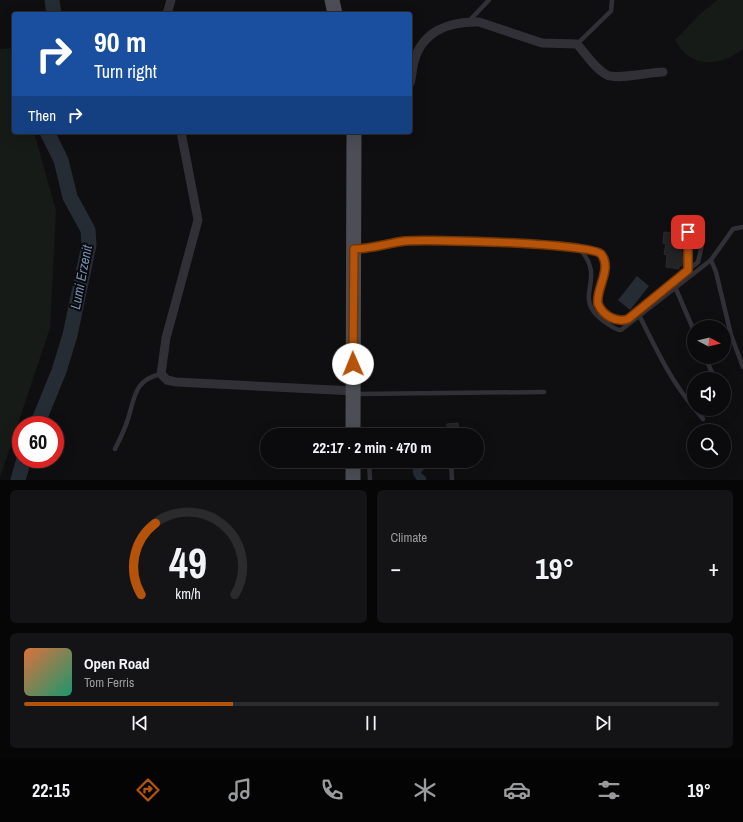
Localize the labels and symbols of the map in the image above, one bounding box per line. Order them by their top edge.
pin [671,215,705,249]
water label: Lumi Erzenit [66,243,96,311]
north arrow [687,320,731,364]
position arrow [332,343,374,385]
speed limit sign: 60 [12,416,64,468]

